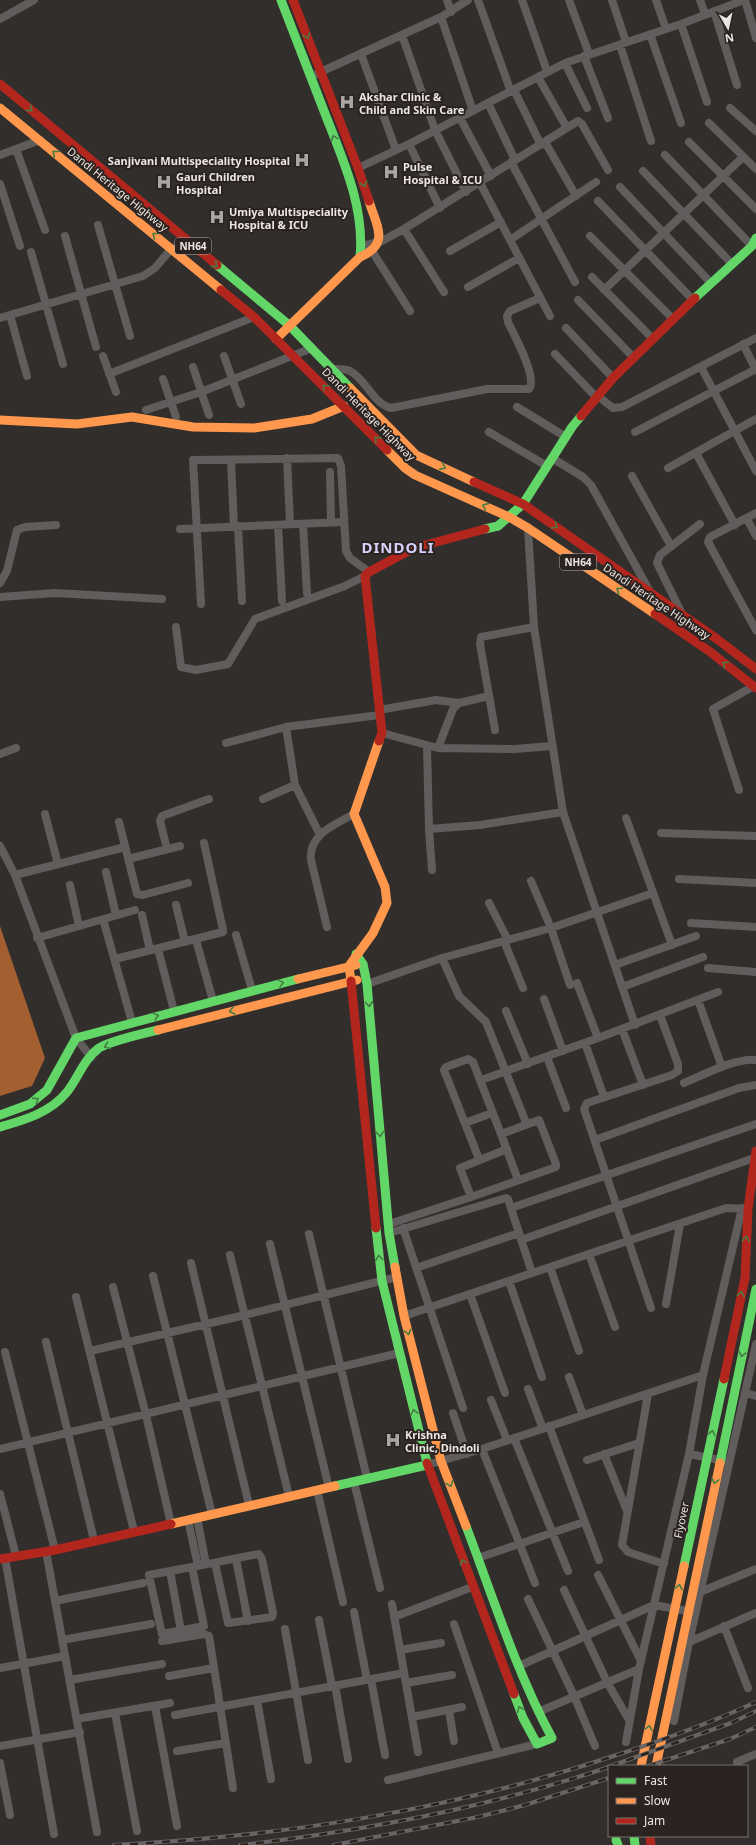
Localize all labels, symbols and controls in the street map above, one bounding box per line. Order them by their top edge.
north arrow [708,8,748,48]
text: N [724,30,735,46]
one-way arrow [302,33,310,40]
place label: Akshar Clinic & Child and Skin Care [359,89,465,117]
hospital icon: Akshar Clinic & Child and Skin Care [338,93,356,111]
one-way arrow [25,105,33,112]
one-way arrow [331,135,339,142]
street label: Dandi Heritage Highway [64,143,172,235]
one-way arrow [52,150,59,157]
hospital icon: Sanjivani Multispeciality Hospital [293,151,311,169]
place label: Sanjivani Multispeciality Hospital [108,153,290,168]
place label: Pulse Hospital & ICU [403,159,482,187]
hospital icon: Pulse Hospital & ICU [382,163,400,181]
place label: Gauri Children Hospital [176,169,255,197]
hospital icon: Gauri Children Hospital [155,173,173,191]
one-way arrow [359,180,367,187]
place label: Umiya Multispeciality Hospital & ICU [229,204,349,232]
hospital icon: Umiya Multispeciality Hospital & ICU [208,208,226,226]
one-way arrow [153,233,160,240]
road number: NH64 [175,238,211,254]
one-way arrow [211,260,218,267]
street label: Dandi Heritage Highway [319,364,419,464]
one-way arrow [322,384,330,392]
one-way arrow [374,436,382,444]
one-way arrow [439,462,446,470]
one-way arrow [481,503,489,511]
one-way arrow [551,521,558,529]
district label: DINDOLI [361,537,435,557]
road number: NH64 [560,554,596,570]
street label: Dandi Heritage Highway [601,560,714,643]
one-way arrow [616,587,623,594]
one-way arrow [723,661,730,668]
one-way arrow [278,979,285,988]
one-way arrow [364,1001,373,1007]
one-way arrow [229,1006,236,1014]
one-way arrow [152,1012,159,1021]
one-way arrow [104,1041,111,1049]
one-way arrow [32,1097,39,1105]
one-way arrow [376,1131,385,1137]
one-way arrow [742,1236,751,1242]
one-way arrow [375,1255,384,1261]
one-way arrow [737,1291,745,1298]
one-way arrow [403,1328,412,1335]
one-way arrow [738,1351,746,1357]
one-way arrow [410,1408,418,1415]
place label: Krishna Clinic, Dindoli [405,1427,480,1455]
one-way arrow [708,1429,716,1436]
hospital icon: Krishna Clinic, Dindoli [384,1431,402,1449]
one-way arrow [712,1478,720,1484]
one-way arrow [445,1480,453,1487]
street label: Flyover [670,1500,692,1540]
one-way arrow [459,1558,468,1565]
one-way arrow [674,1584,683,1590]
one-way arrow [516,1706,524,1713]
one-way arrow [644,1725,652,1731]
legend [608,1765,748,1837]
text: Fast [644,1772,668,1789]
text: Slow [644,1792,671,1809]
text: Jam [643,1812,665,1829]

